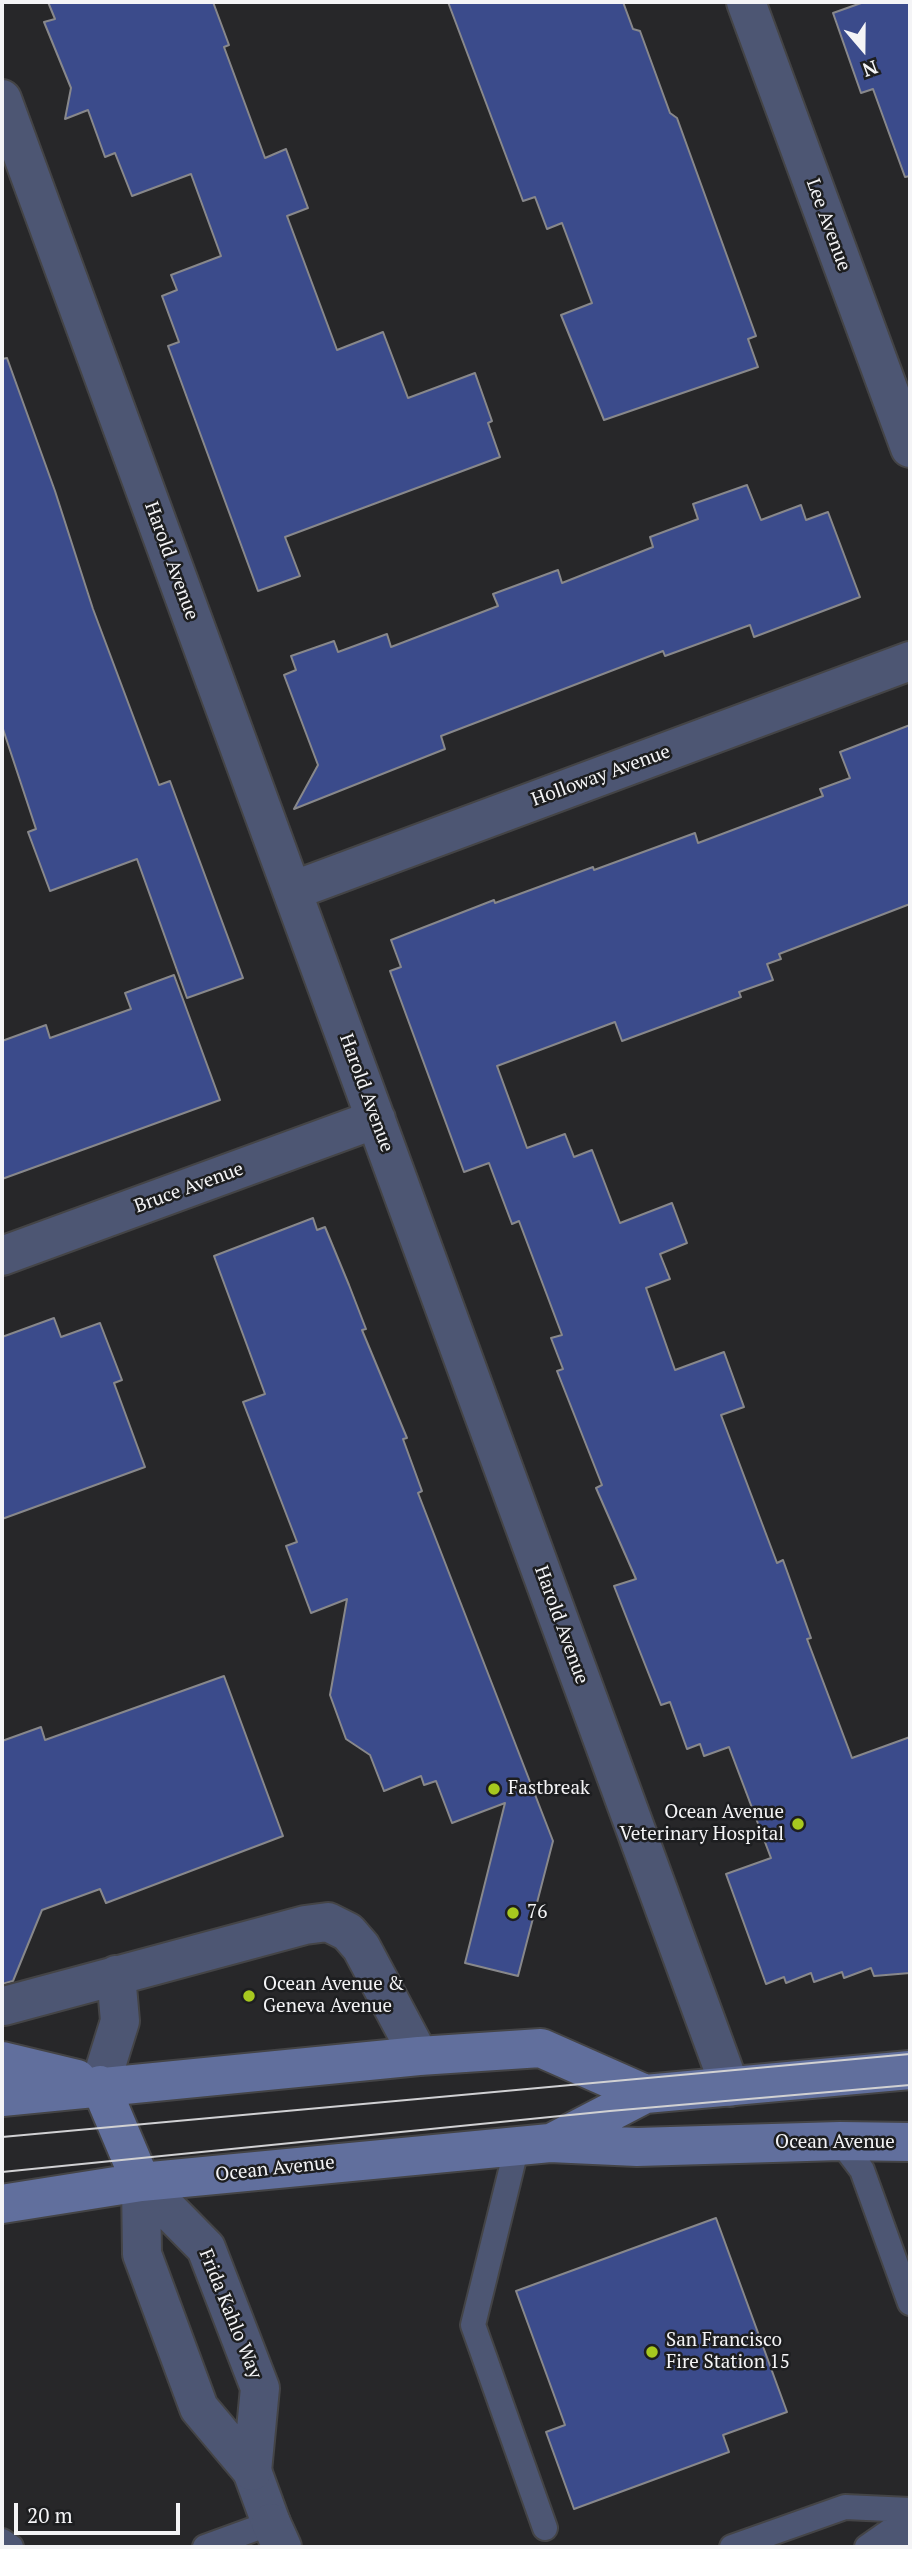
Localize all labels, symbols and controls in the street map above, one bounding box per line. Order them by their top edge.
north arrow [828,14,898,84]
text: N [859,55,881,83]
street label: Lee Avenue [801,176,855,274]
street label: Harold Avenue [139,499,203,623]
street label: Holloway Avenue [529,740,673,812]
street label: Harold Avenue [334,1031,398,1155]
street label: Bruce Avenue [131,1158,247,1218]
street label: Harold Avenue [529,1563,593,1687]
place label: Fastbreak [508,1778,590,1800]
marker: Fastbreak [486,1781,502,1797]
place label: Ocean Avenue Veterinary Hospital [619,1802,784,1846]
marker: Ocean Avenue Veterinary Hospital [790,1816,806,1832]
place label: 76 [527,1902,547,1924]
marker: 76 [505,1905,521,1921]
place label: Ocean Avenue & Geneva Avenue [263,1974,404,2018]
marker: Ocean Avenue & Geneva Avenue [241,1988,257,2004]
street label: Ocean Avenue [775,2132,895,2154]
street label: Ocean Avenue [214,2151,336,2187]
street label: Frida Kahlo Way [194,2246,266,2382]
place label: San Francisco Fire Station 15 [666,2330,790,2374]
marker: San Francisco Fire Station 15 [644,2344,660,2360]
scale bar [18,2490,184,2534]
text: 20 m [27,2501,73,2529]

